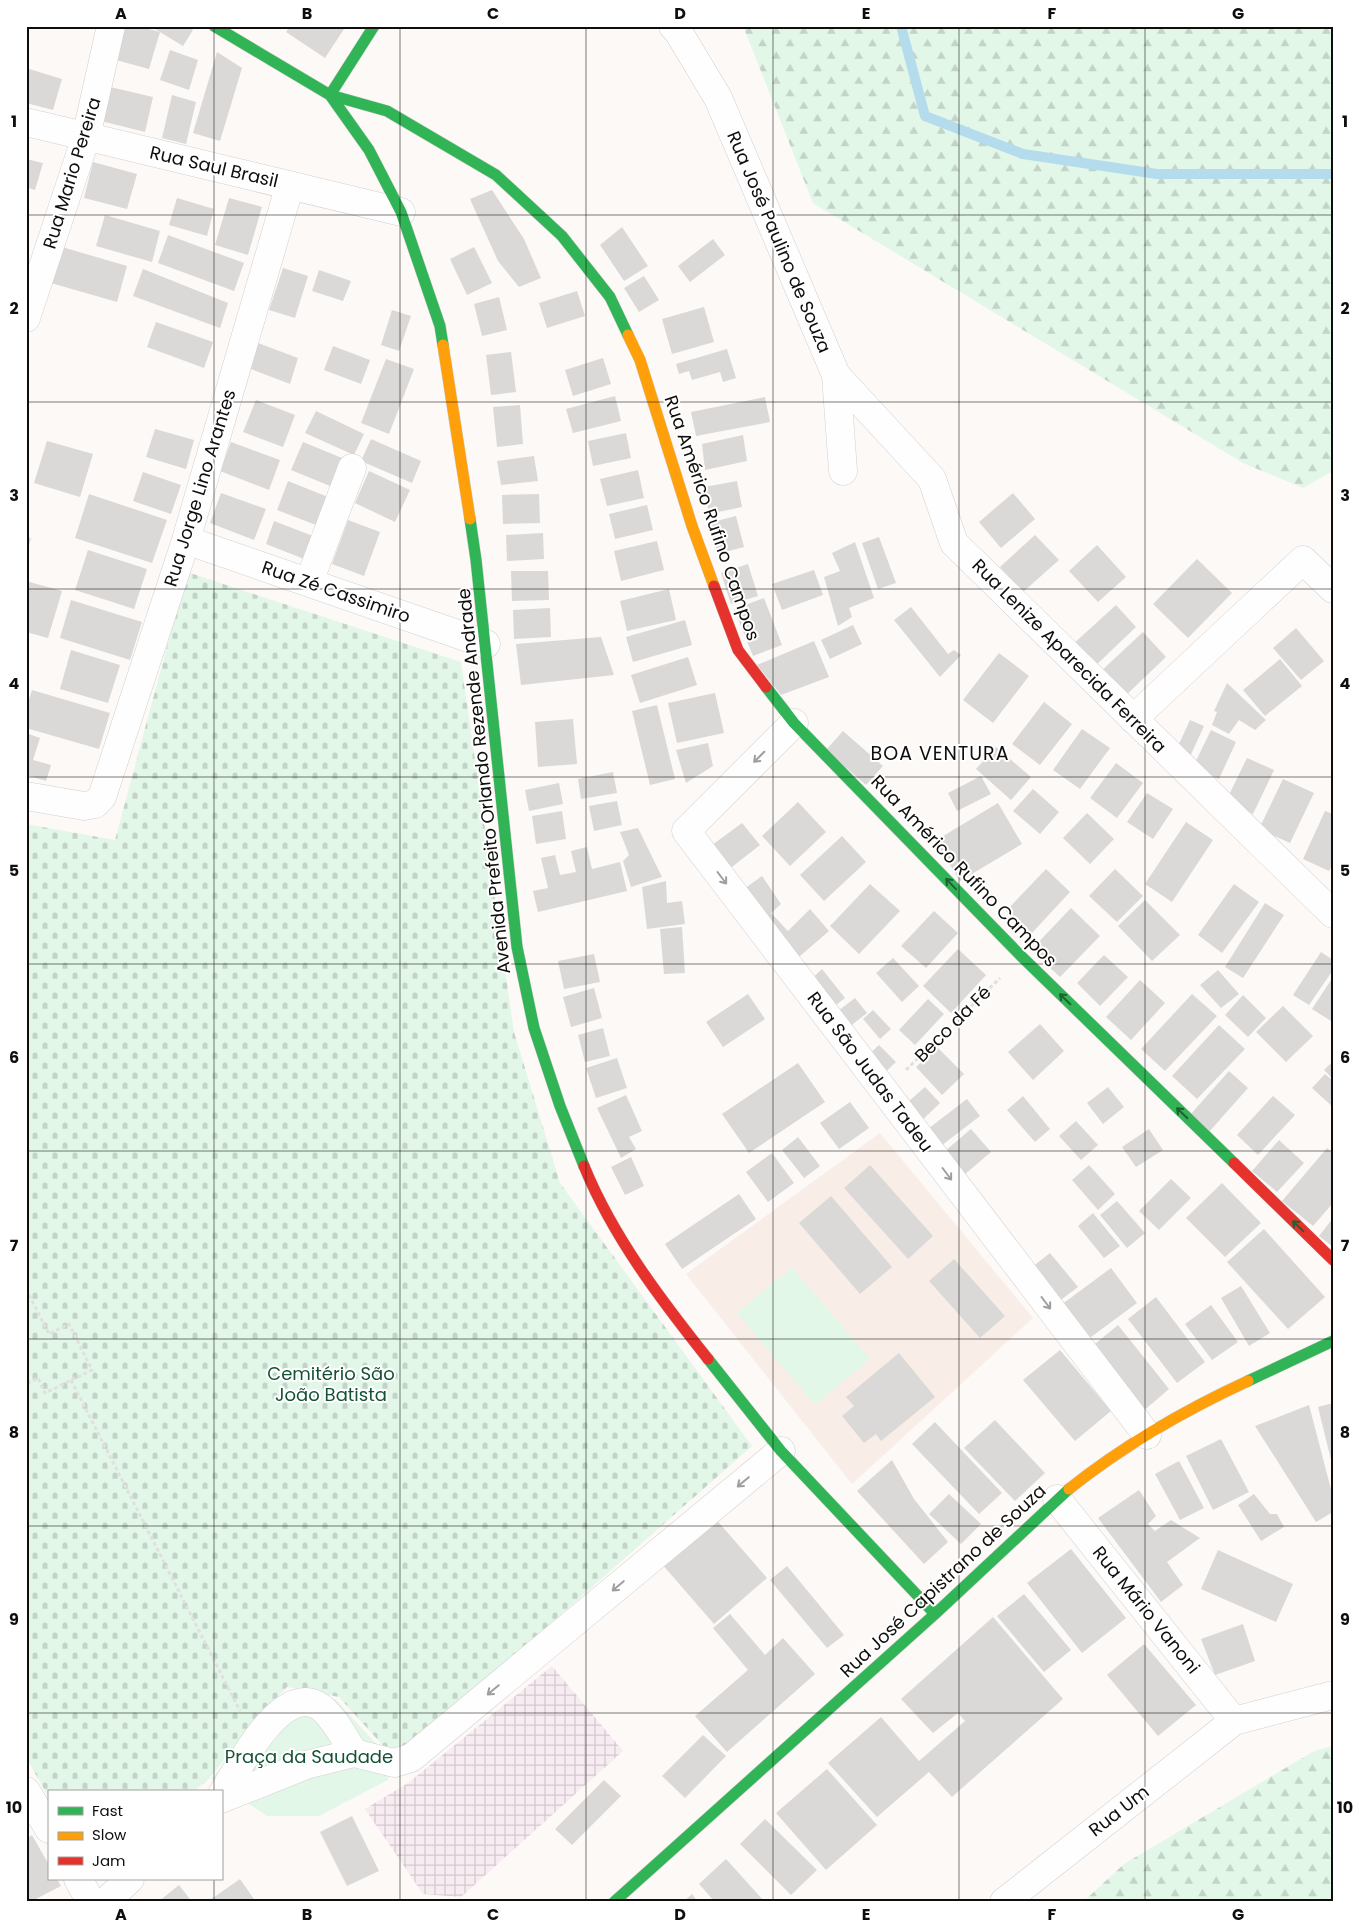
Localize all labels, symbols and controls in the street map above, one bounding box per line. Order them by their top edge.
text: A [115,2,127,25]
text: B [302,2,312,25]
text: C [487,2,499,25]
text: D [674,2,686,25]
text: E [862,2,870,25]
text: F [1048,2,1057,25]
text: G [1232,2,1244,25]
street label: Rua Mario Pereira [37,94,106,252]
text: 1 [11,110,17,133]
text: 1 [1342,110,1348,133]
street label: Rua José Paulino de Souza [721,127,838,357]
street label: Rua Saul Brasil [147,140,281,193]
text: 2 [9,297,19,320]
text: 2 [1340,297,1350,320]
street label: Rua Jorge Lino Arantes [158,386,241,590]
street label: Rua Américo Rufino Campos [659,392,766,644]
text: 3 [9,484,19,507]
text: 3 [1340,484,1350,507]
street label: Rua Lenize Aparecida Ferreira [967,553,1172,758]
street label: Rua Zé Cassimiro [259,554,414,629]
street label: Avenida Prefeito Orlando Rezende Andrade [451,587,516,975]
text: 4 [9,672,20,695]
text: 4 [1340,672,1351,695]
district label: BOA VENTURA [871,740,1009,767]
one-way arrow [754,751,766,763]
street label: Rua Américo Rufino Campos [866,769,1063,972]
text: 5 [9,859,19,882]
text: 5 [1340,859,1350,882]
one-way arrow [716,871,727,884]
one-way arrow [945,878,957,890]
street label: Beco da Fé [909,980,996,1067]
street label: Rua São Judas Tadeu [802,986,939,1157]
one-way arrow [1059,993,1072,1005]
text: 6 [9,1046,19,1069]
text: 6 [1340,1046,1350,1069]
one-way arrow [1175,1107,1188,1119]
one-way arrow [942,1167,953,1180]
one-way arrow [1292,1220,1304,1232]
text: 7 [10,1234,19,1257]
text: 7 [1341,1234,1350,1257]
one-way arrow [1041,1296,1051,1310]
park label: Cemitério São João Batista [267,1361,395,1407]
text: 8 [9,1421,19,1444]
text: 8 [1340,1421,1350,1444]
one-way arrow [737,1476,750,1487]
street label: Rua José Capistrano de Souza [834,1478,1051,1683]
street label: Rua Mário Vanoni [1087,1540,1206,1679]
one-way arrow [612,1580,625,1591]
text: 9 [9,1608,19,1631]
text: 9 [1340,1608,1350,1631]
one-way arrow [487,1684,500,1695]
park label: Praça da Saudade [225,1744,393,1769]
street label: Rua Um [1083,1779,1154,1842]
legend [48,1790,222,1880]
text: 10 [6,1796,22,1819]
text: 10 [1337,1796,1353,1819]
text: Fast [92,1800,123,1821]
text: Slow [92,1824,127,1845]
text: Jam [92,1850,126,1871]
text: A [115,1903,127,1926]
text: B [302,1903,312,1926]
text: C [487,1903,499,1926]
text: D [674,1903,686,1926]
text: E [862,1903,870,1926]
text: F [1048,1903,1057,1926]
text: G [1232,1903,1244,1926]

